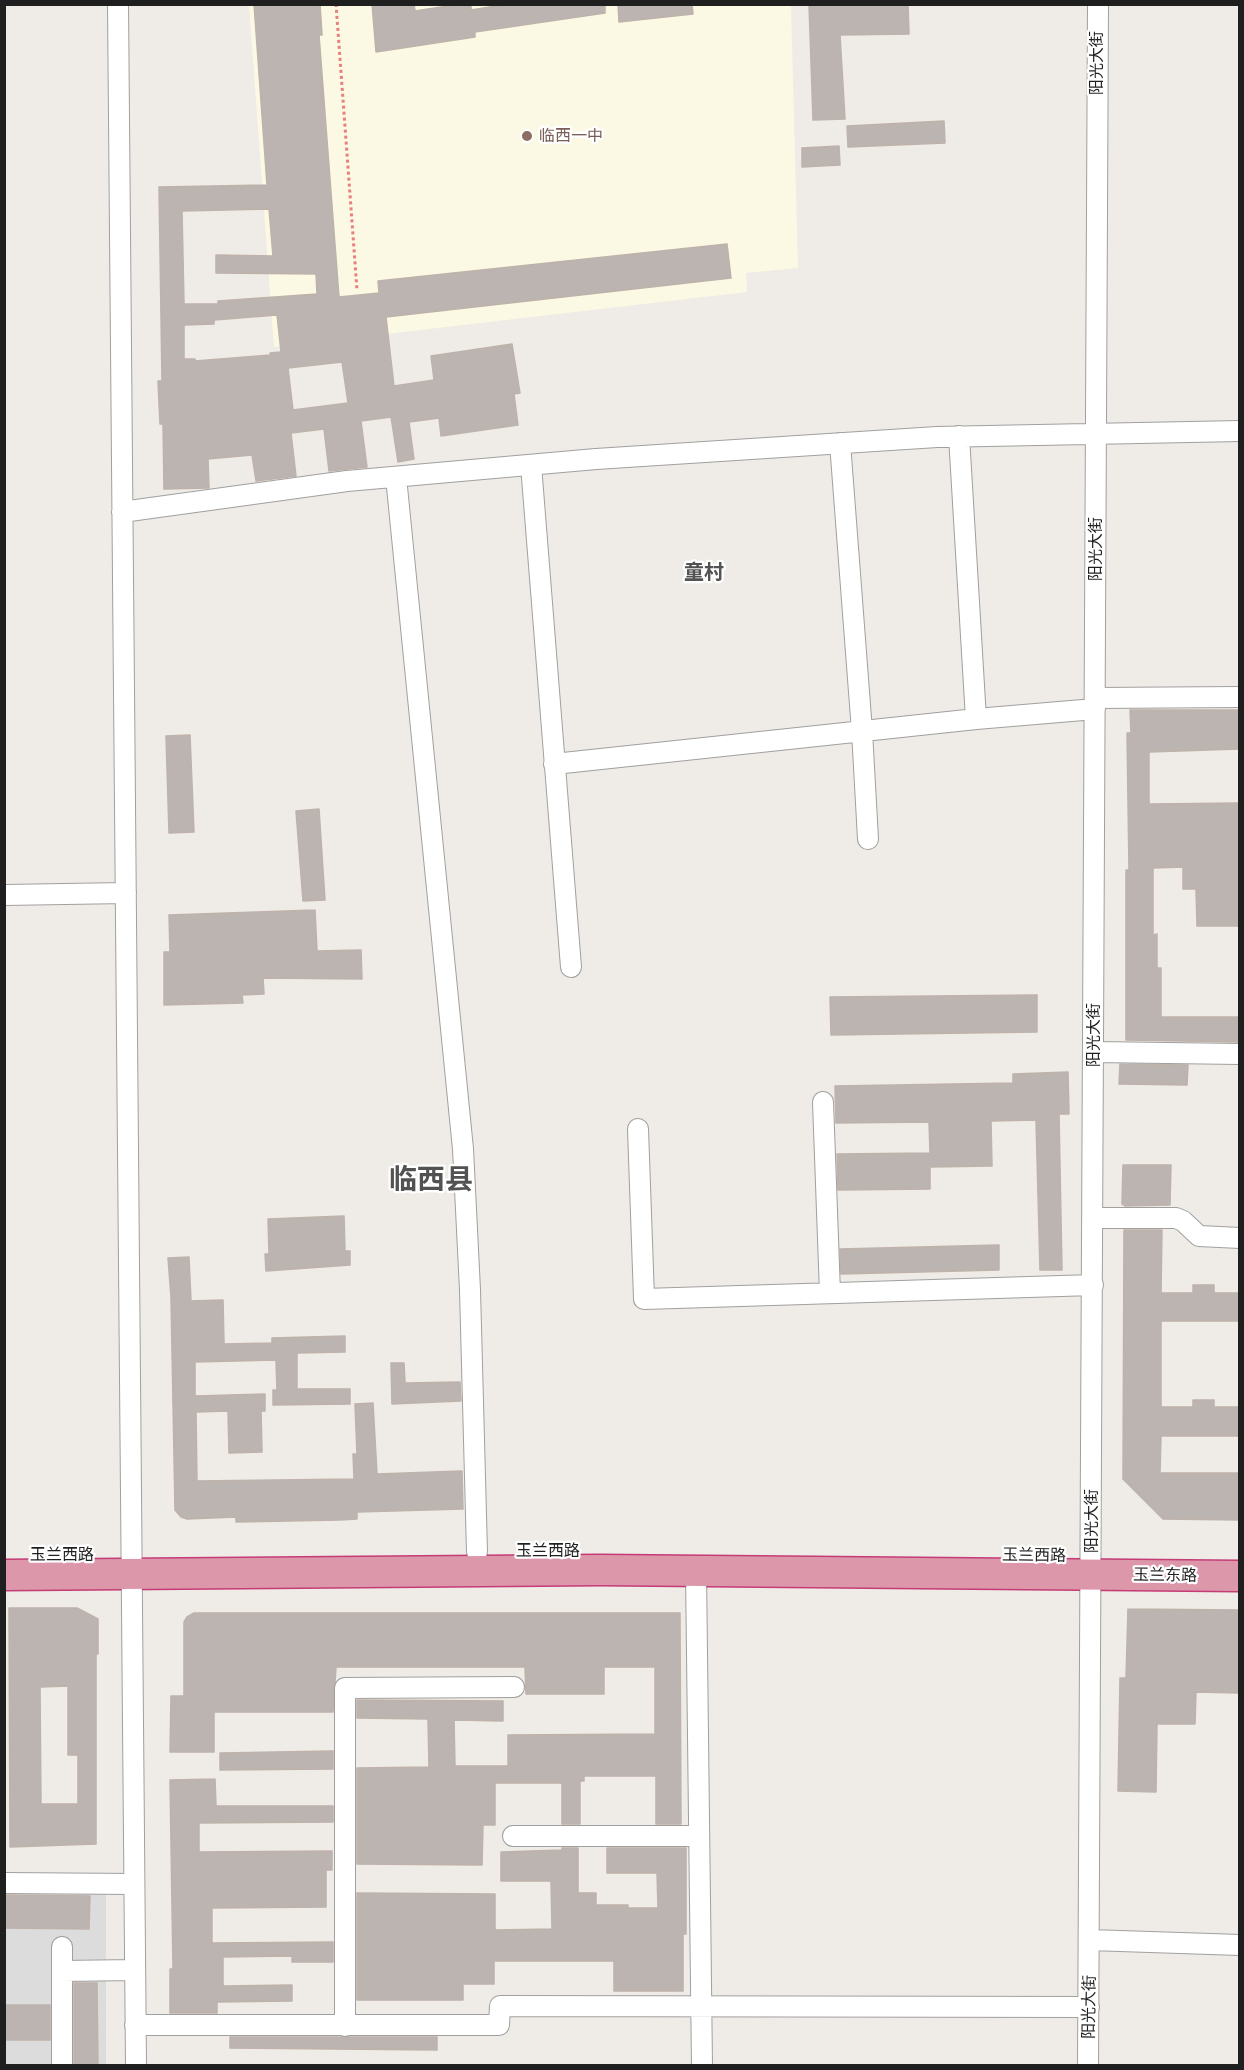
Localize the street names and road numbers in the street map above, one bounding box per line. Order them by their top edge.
street label: 阳光大街 [1087,31,1107,95]
street label: 阳光大街 [1086,517,1106,581]
street label: 阳光大街 [1084,1003,1104,1067]
street label: 阳光大街 [1082,1489,1102,1553]
street label: 玉兰西路 [516,1541,580,1561]
street label: 玉兰西路 [30,1545,94,1565]
street label: 玉兰西路 [1002,1545,1066,1565]
street label: 玉兰东路 [1133,1565,1197,1585]
street label: 阳光大街 [1079,1975,1099,2039]

